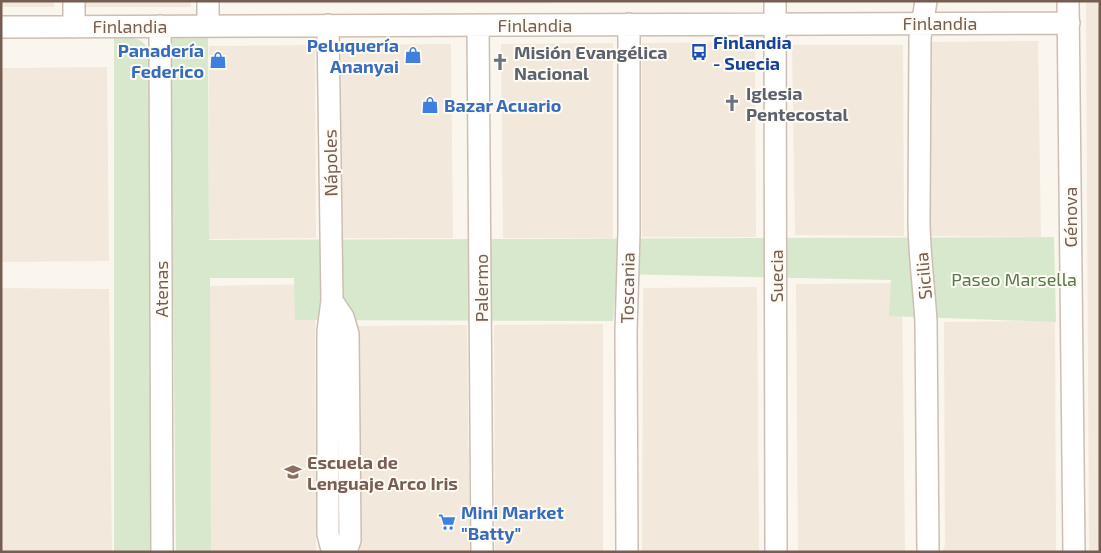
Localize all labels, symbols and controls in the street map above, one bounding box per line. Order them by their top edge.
street label: Finlandia [903,12,977,34]
street label: Finlandia [498,14,572,36]
street label: Finlandia [93,15,167,37]
place label: Finlandia - Suecia [713,31,792,74]
place label: Peluquería Ananyai [307,34,399,77]
place label: Panadería Federico [118,39,204,82]
place label: Misión Evangélica Nacional [514,41,668,84]
bus stop icon: Finlandia - Suecia [689,42,709,62]
shop icon: Peluquería Ananyai [403,45,423,65]
shop icon: Panadería Federico [208,50,228,70]
church icon: Misión Evangélica Nacional [490,52,510,72]
place label: Iglesia Pentecostal [746,82,848,125]
church icon: Iglesia Pentecostal [722,93,742,113]
place label: Bazar Acuario [444,94,561,116]
shop icon: Bazar Acuario [420,95,440,115]
street label: Nápoles [318,129,342,197]
street label: Génova [1059,187,1081,247]
street label: Suecia [765,249,787,303]
street label: Sicilia [910,251,936,301]
street label: Toscania [615,252,639,324]
street label: Palermo [470,254,492,322]
street label: Atenas [150,260,172,318]
park label: Paseo Marsella [951,268,1077,290]
place label: Escuela de Lenguaje Arco Iris [307,451,458,494]
school or university icon: Escuela de Lenguaje Arco Iris [283,462,303,482]
place label: Mini Market "Batty" [461,501,564,544]
supermarket icon: Mini Market "Batty" [437,512,457,532]

